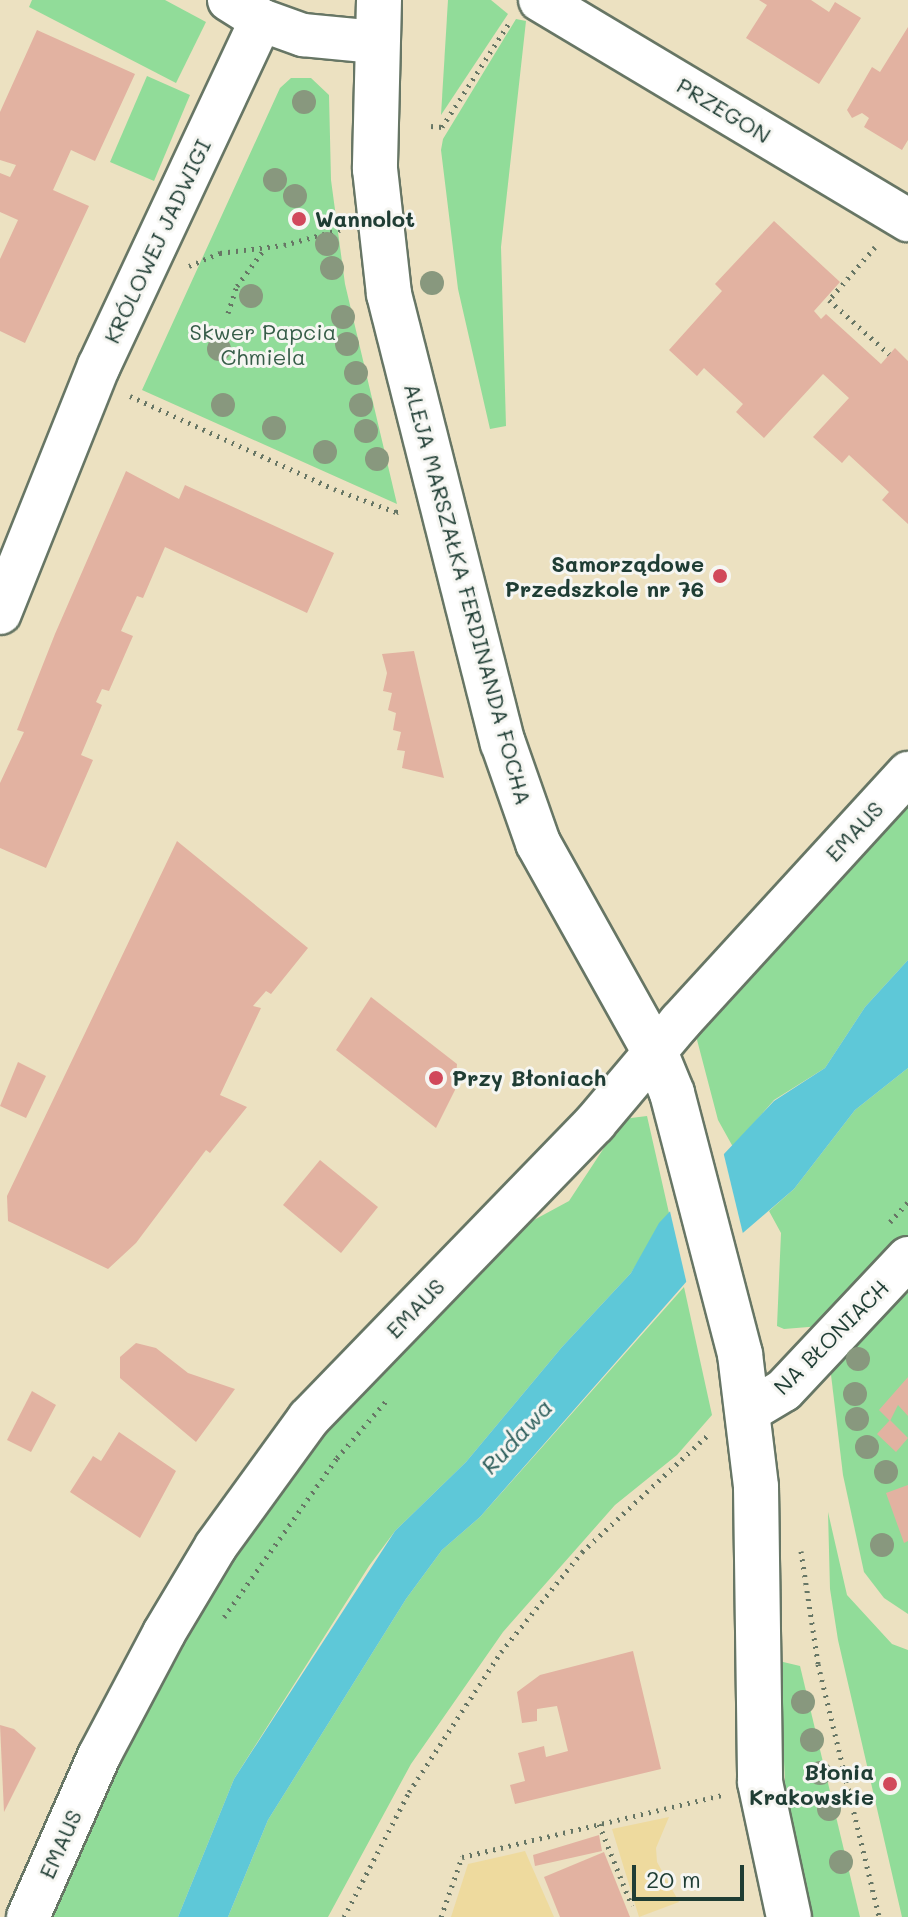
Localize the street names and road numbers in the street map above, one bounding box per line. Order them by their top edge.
street label: PRZEGON [672,72,776,148]
street label: KRÓLOWEJ JADWIGI [98,135,216,347]
street label: ALEJA MARSZAŁKA FERDINANDA FOCHA [399,380,537,808]
street label: EMAUS [820,796,888,866]
street label: EMAUS [380,1273,450,1343]
street label: NA BŁONIACH [768,1274,894,1400]
street label: EMAUS [33,1806,87,1882]

